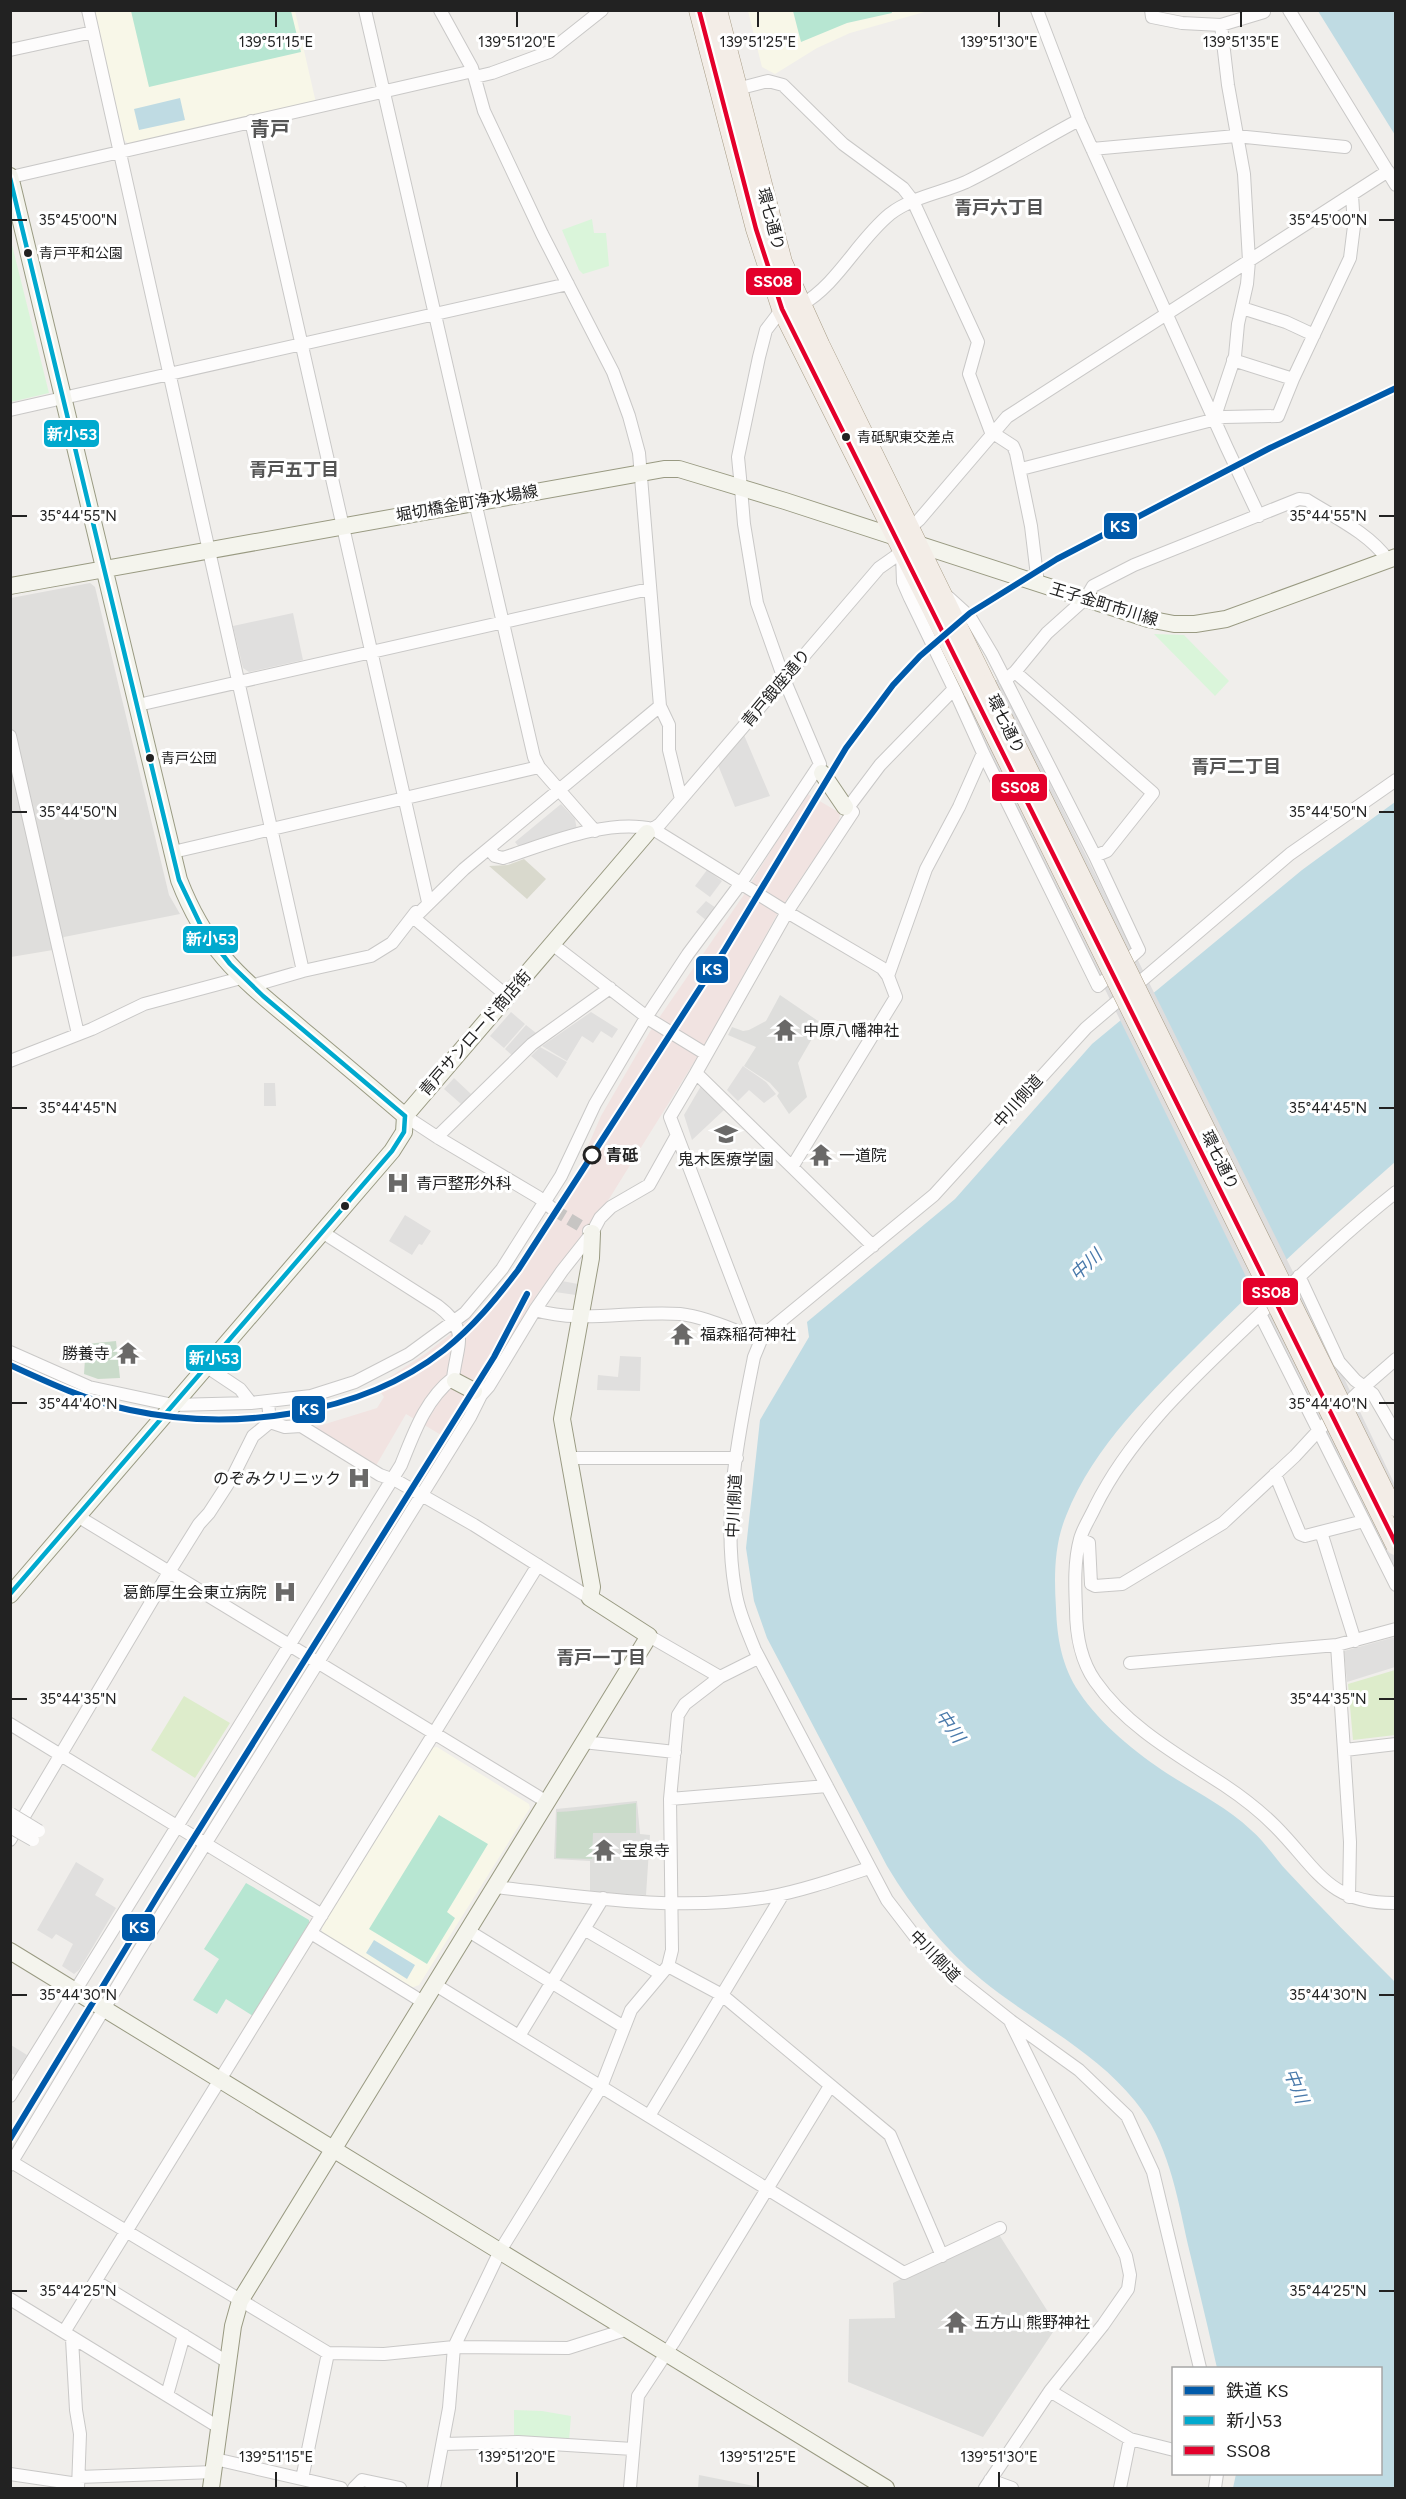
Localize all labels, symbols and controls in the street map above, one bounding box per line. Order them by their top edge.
text: 139°51'15"E [239,33,313,51]
text: 139°51'20"E [478,33,556,51]
text: 139°51'25"E [720,33,796,51]
text: 139°51'30"E [960,33,1038,51]
text: 139°51'35"E [1203,33,1279,51]
district label: 青戸 [250,117,290,141]
street label: 環七通り [754,186,788,252]
district label: 青戸六丁目 [954,197,1044,219]
text: 35°45'00"N [39,211,117,229]
text: 35°45'00"N [1289,211,1367,229]
place label: 青戸平和公園 [39,245,123,262]
marker: 青戸平和公園 [22,247,34,259]
line badge: SS08 [745,267,802,296]
text: SS08 [753,272,793,291]
line badge: 新小53 [43,419,100,448]
text: 新小53 [47,425,97,444]
place label: 青砥駅東交差点 [857,429,955,446]
marker: 青砥駅東交差点 [840,431,852,443]
district label: 青戸五丁目 [249,459,339,481]
street label: 堀切橋金町浄水場線 [394,481,540,525]
text: 35°44'55"N [39,507,117,525]
text: 35°44'55"N [1289,507,1367,525]
line badge: KS [1103,512,1138,540]
text: KS [1110,517,1130,536]
street label: 王子金町市川線 [1048,579,1160,629]
street label: 青戸銀座通り [738,645,814,731]
street label: 環七通り [983,691,1029,757]
place label: 青戸公団 [161,750,217,767]
marker: 青戸公団 [144,752,156,764]
district label: 青戸二丁目 [1191,756,1281,778]
line badge: SS08 [991,773,1048,802]
text: SS08 [1000,778,1040,797]
text: 35°44'50"N [39,803,117,821]
text: 35°44'50"N [1289,803,1367,821]
line badge: 新小53 [182,925,239,954]
text: 新小53 [186,930,236,949]
line badge: KS [695,955,729,984]
text: KS [702,960,722,979]
street label: 青戸サンロード商店街 [415,966,535,1100]
temple icon: 中原八幡神社 [772,1017,798,1043]
place label: 中原八幡神社 [803,1021,899,1040]
street label: 中川側道 [990,1071,1046,1131]
text: 35°44'45"N [39,1099,117,1117]
text: 35°44'45"N [1289,1099,1367,1117]
school or university icon: 鬼木医療学園 [713,1121,739,1147]
street label: 環七通り [1197,1127,1243,1193]
temple icon: 一道院 [808,1142,834,1168]
marker: 青砥 [583,1146,601,1164]
place label: 青砥 [606,1146,638,1165]
place label: 一道院 [839,1146,887,1165]
place label: 鬼木医療学園 [678,1150,774,1169]
hospital icon: 青戸整形外科 [385,1170,411,1196]
place label: 青戸整形外科 [416,1174,512,1193]
unlabelled marker [339,1200,351,1212]
water label: 中川 [1065,1243,1108,1285]
line badge: SS08 [1242,1277,1299,1306]
text: SS08 [1251,1283,1291,1302]
temple icon: 福森稲荷神社 [669,1321,695,1347]
place label: 福森稲荷神社 [700,1325,796,1344]
temple icon: 勝養寺 [115,1340,141,1366]
place label: 勝養寺 [62,1344,110,1363]
line badge: 新小53 [185,1344,242,1372]
text: 新小53 [189,1349,239,1368]
text: 35°44'40"N [38,1395,118,1413]
line badge: KS [291,1395,326,1424]
text: 35°44'40"N [1288,1395,1368,1413]
text: KS [299,1400,319,1419]
hospital icon: のぞみクリニック [346,1465,372,1491]
place label: のぞみクリニック [213,1469,341,1488]
street label: 中川側道 [723,1474,745,1538]
hospital icon: 葛飾厚生会東立病院 [272,1579,298,1605]
place label: 葛飾厚生会東立病院 [123,1583,267,1602]
district label: 青戸一丁目 [556,1647,646,1669]
text: 35°44'35"N [39,1690,117,1708]
text: 35°44'35"N [1289,1690,1367,1708]
water label: 中川 [931,1705,970,1749]
temple icon: 宝泉寺 [591,1837,617,1863]
place label: 宝泉寺 [622,1841,670,1860]
line badge: KS [121,1913,156,1942]
text: KS [129,1918,149,1937]
street label: 中川側道 [906,1926,964,1986]
text: 35°44'30"N [39,1986,117,2004]
text: 35°44'30"N [1289,1986,1367,2004]
water label: 中川 [1279,2065,1314,2109]
text: 35°44'25"N [39,2282,117,2300]
text: 35°44'25"N [1289,2282,1367,2300]
temple icon: 五方山 熊野神社 [943,2309,969,2335]
place label: 五方山 熊野神社 [974,2313,1090,2332]
legend [1172,2367,1382,2475]
text: 鉄道 KS [1226,2380,1288,2402]
text: 新小53 [1226,2410,1282,2432]
text: SS08 [1226,2440,1271,2462]
text: 139°51'15"E [239,2448,313,2466]
text: 139°51'20"E [478,2448,556,2466]
text: 139°51'25"E [720,2448,796,2466]
text: 139°51'30"E [960,2448,1038,2466]

